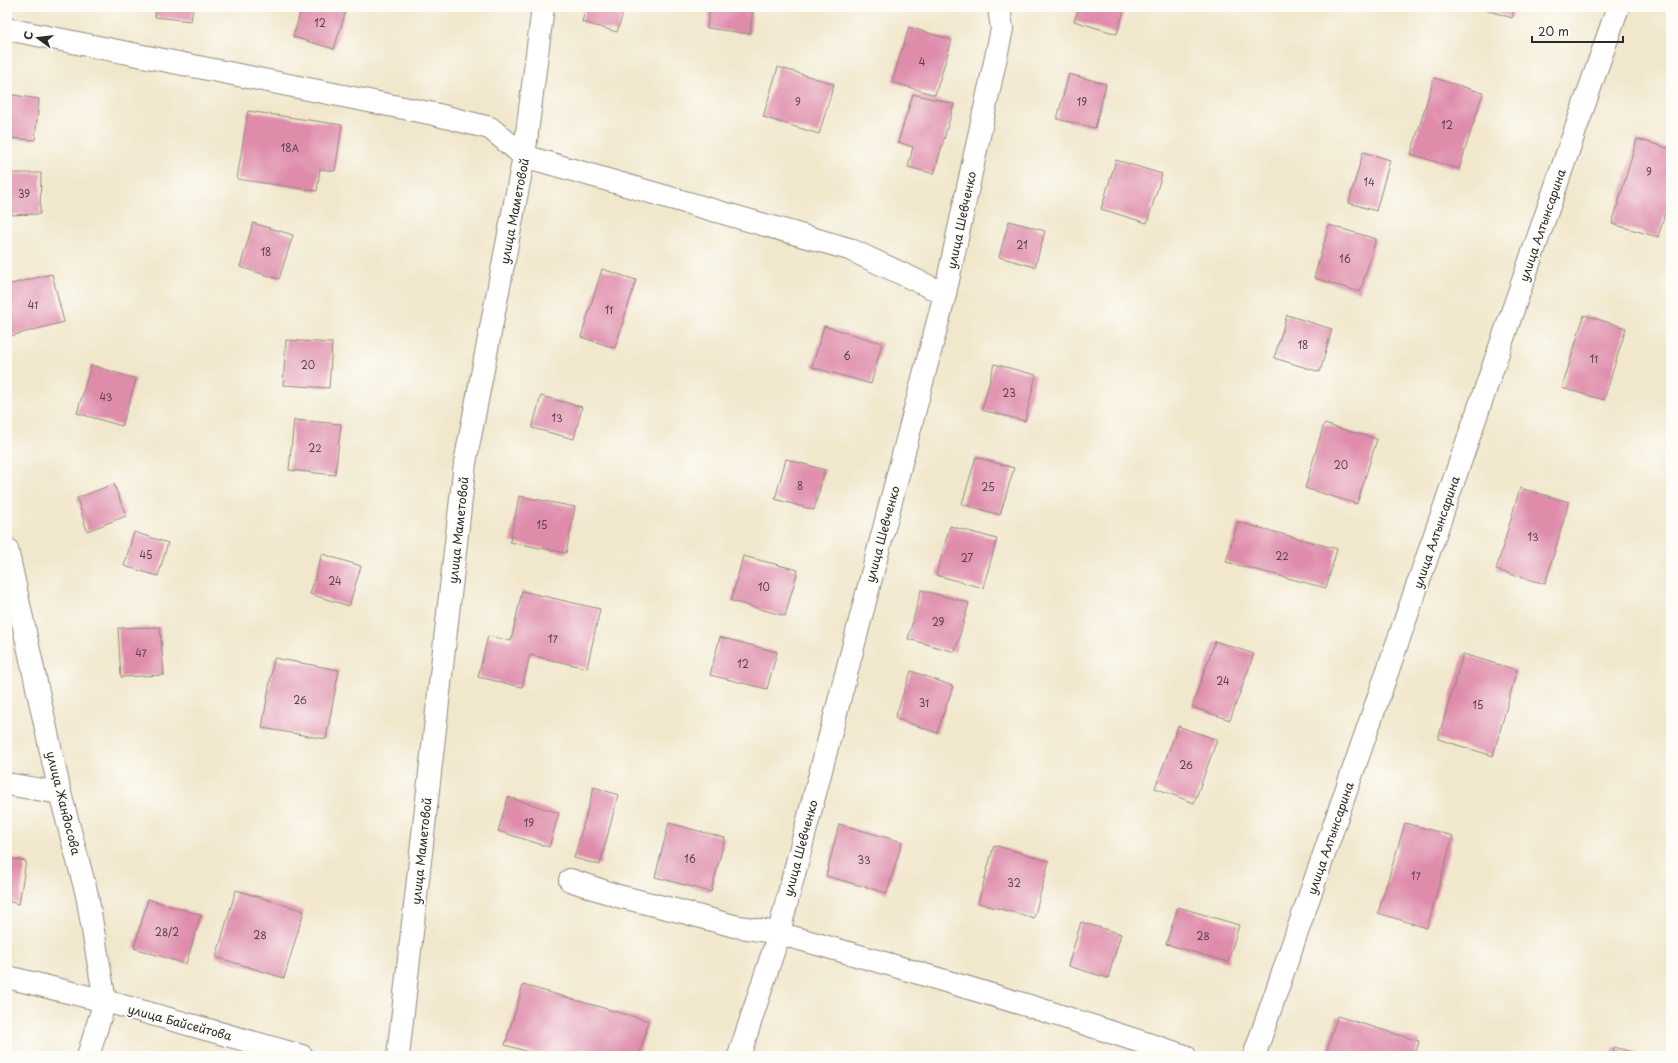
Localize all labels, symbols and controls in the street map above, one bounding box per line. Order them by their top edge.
house number: 12 [314,15,326,30]
north arrow [18,18,58,58]
scale bar [1532,18,1623,44]
text: 20 m [1538,22,1569,40]
text: С [19,29,37,41]
house number: 4 [919,54,926,69]
house number: 9 [795,94,801,109]
house number: 19 [1077,94,1087,109]
house number: 12 [1441,117,1453,132]
house number: 18A [281,140,300,155]
street label: улица Маметовой [495,157,533,265]
house number: 9 [1646,164,1652,179]
street label: улица Алтынсарина [1514,166,1570,284]
street label: улица Шевченко [942,169,980,271]
house number: 14 [1363,174,1375,189]
house number: 39 [18,186,30,201]
house number: 21 [1016,237,1028,252]
house number: 18 [261,244,271,259]
house number: 16 [1339,251,1351,266]
house number: 41 [28,297,38,312]
house number: 11 [605,302,613,317]
house number: 18 [1298,337,1308,352]
house number: 6 [843,348,851,363]
house number: 11 [1590,351,1598,366]
house number: 20 [301,357,315,372]
house number: 23 [1002,385,1016,400]
house number: 43 [100,389,113,404]
house number: 13 [551,410,563,425]
house number: 22 [308,440,322,455]
house number: 20 [1334,457,1348,472]
street label: улица Алтынсарина [1408,473,1464,591]
street label: улица Маметовой [443,476,473,584]
house number: 8 [797,478,803,493]
house number: 25 [981,479,995,494]
street label: улица Шевченко [860,483,904,584]
house number: 15 [537,517,547,532]
house number: 13 [1527,529,1539,544]
house number: 45 [140,547,152,562]
house number: 22 [1275,548,1289,563]
house number: 27 [961,550,974,565]
house number: 24 [328,573,342,588]
house number: 10 [758,579,770,594]
house number: 29 [932,614,945,629]
house number: 17 [548,631,559,646]
house number: 47 [135,645,148,660]
house number: 12 [737,656,749,671]
house number: 24 [1216,673,1230,688]
house number: 26 [293,692,307,707]
house number: 31 [919,695,929,710]
house number: 15 [1473,697,1483,712]
street label: улица Жандосова [42,749,86,857]
house number: 26 [1179,757,1193,772]
street label: улица Алтынсарина [1302,779,1358,897]
street label: улица Маметовой [406,797,436,905]
street label: улица Шевченко [778,797,822,898]
house number: 19 [524,815,534,830]
house number: 16 [684,851,696,866]
house number: 33 [857,852,871,867]
house number: 17 [1411,868,1422,883]
house number: 32 [1007,875,1021,890]
house number: 28/2 [155,924,179,939]
house number: 28 [253,927,267,942]
house number: 28 [1196,928,1210,943]
street label: улица Байсейтова [126,999,235,1045]

